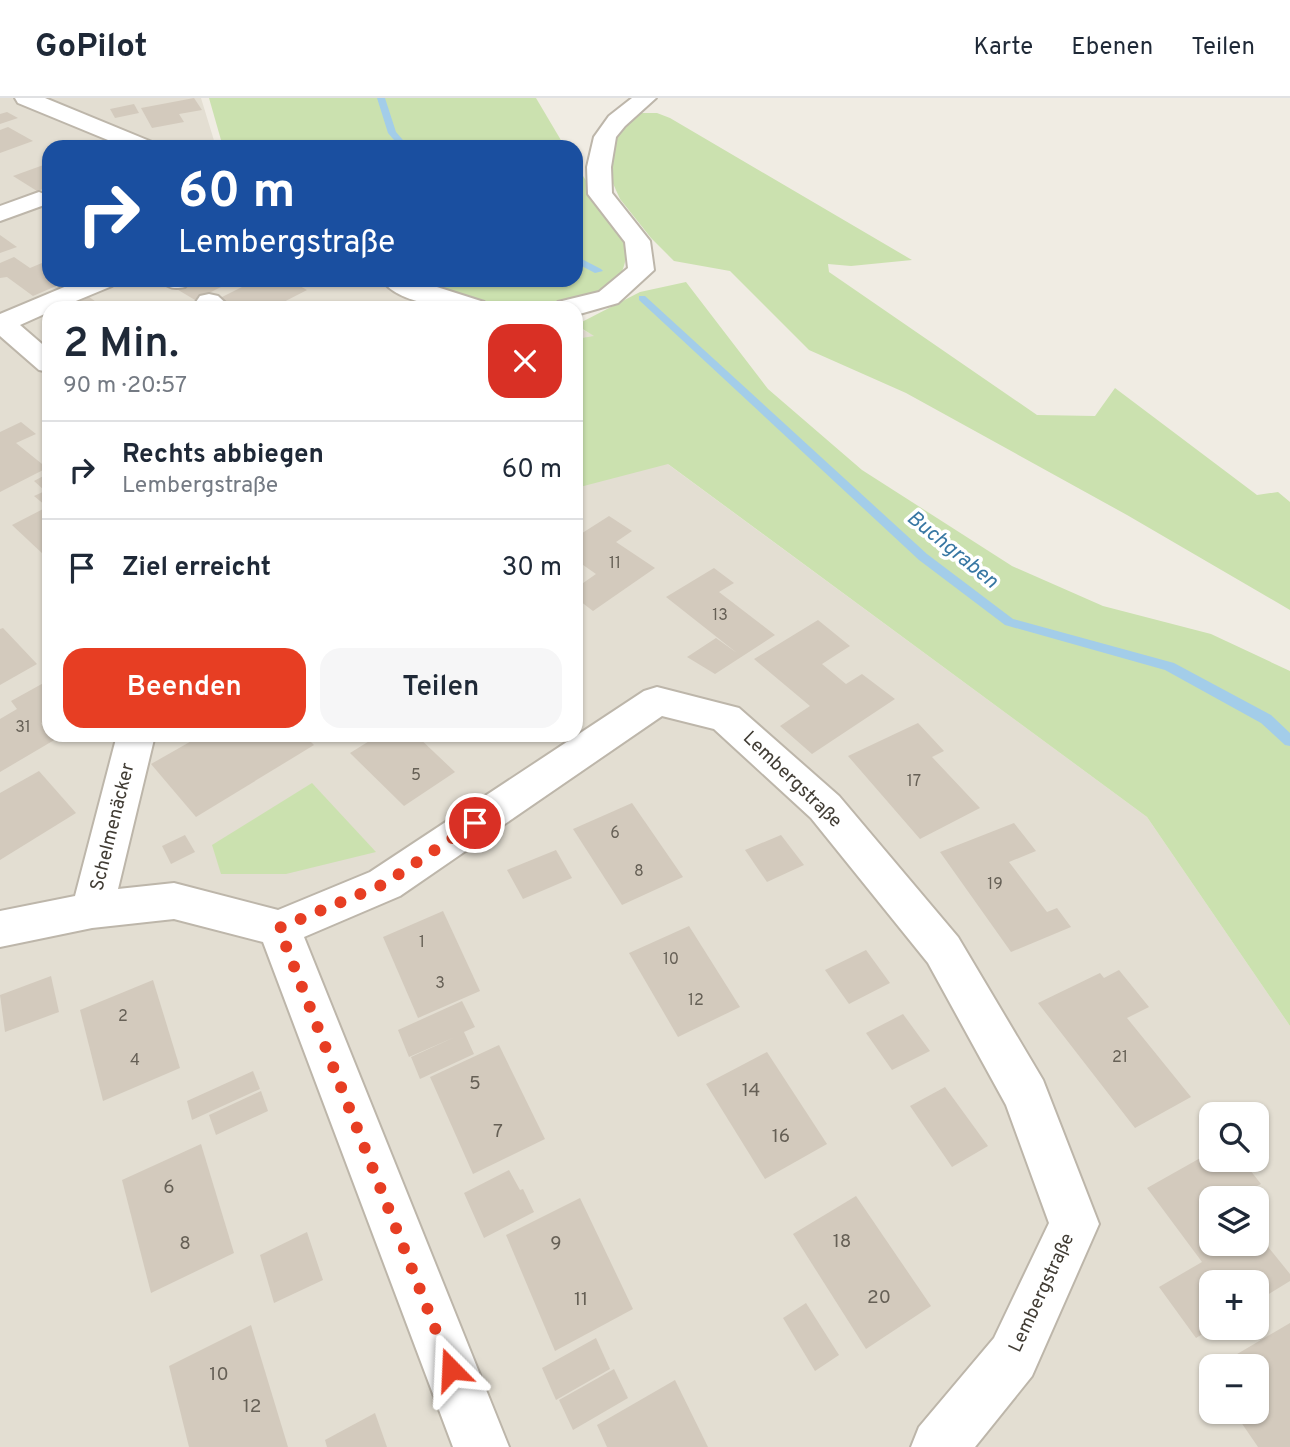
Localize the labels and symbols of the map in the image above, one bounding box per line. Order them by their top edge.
water label: Buchgraben [901,505,1004,595]
house number: 11 [609,554,621,574]
house number: 13 [712,606,728,626]
house number: 31 [15,718,31,738]
street label: Lembergstraße [737,727,847,833]
street label: Schelmenäcker [86,760,141,893]
house number: 5 [411,766,421,786]
house number: 17 [907,772,921,792]
pin [445,793,505,853]
house number: 6 [610,824,620,844]
house number: 8 [634,862,644,882]
house number: 19 [987,875,1003,895]
house number: 1 [419,933,425,953]
house number: 10 [663,950,679,970]
house number: 3 [435,974,445,994]
house number: 12 [688,991,704,1011]
house number: 2 [118,1007,128,1027]
house number: 21 [1112,1048,1128,1068]
house number: 4 [130,1051,140,1071]
house number: 5 [469,1072,481,1096]
house number: 14 [742,1079,760,1103]
house number: 7 [493,1120,503,1144]
house number: 16 [772,1125,790,1149]
house number: 6 [163,1176,175,1200]
street label: Lembergstraße [1004,1229,1080,1357]
house number: 18 [833,1230,851,1254]
house number: 8 [179,1232,191,1256]
house number: 9 [550,1232,562,1256]
house number: 20 [867,1286,891,1310]
house number: 11 [574,1288,588,1312]
position arrow [414,1332,488,1406]
house number: 10 [209,1363,229,1387]
house number: 12 [243,1395,261,1419]

